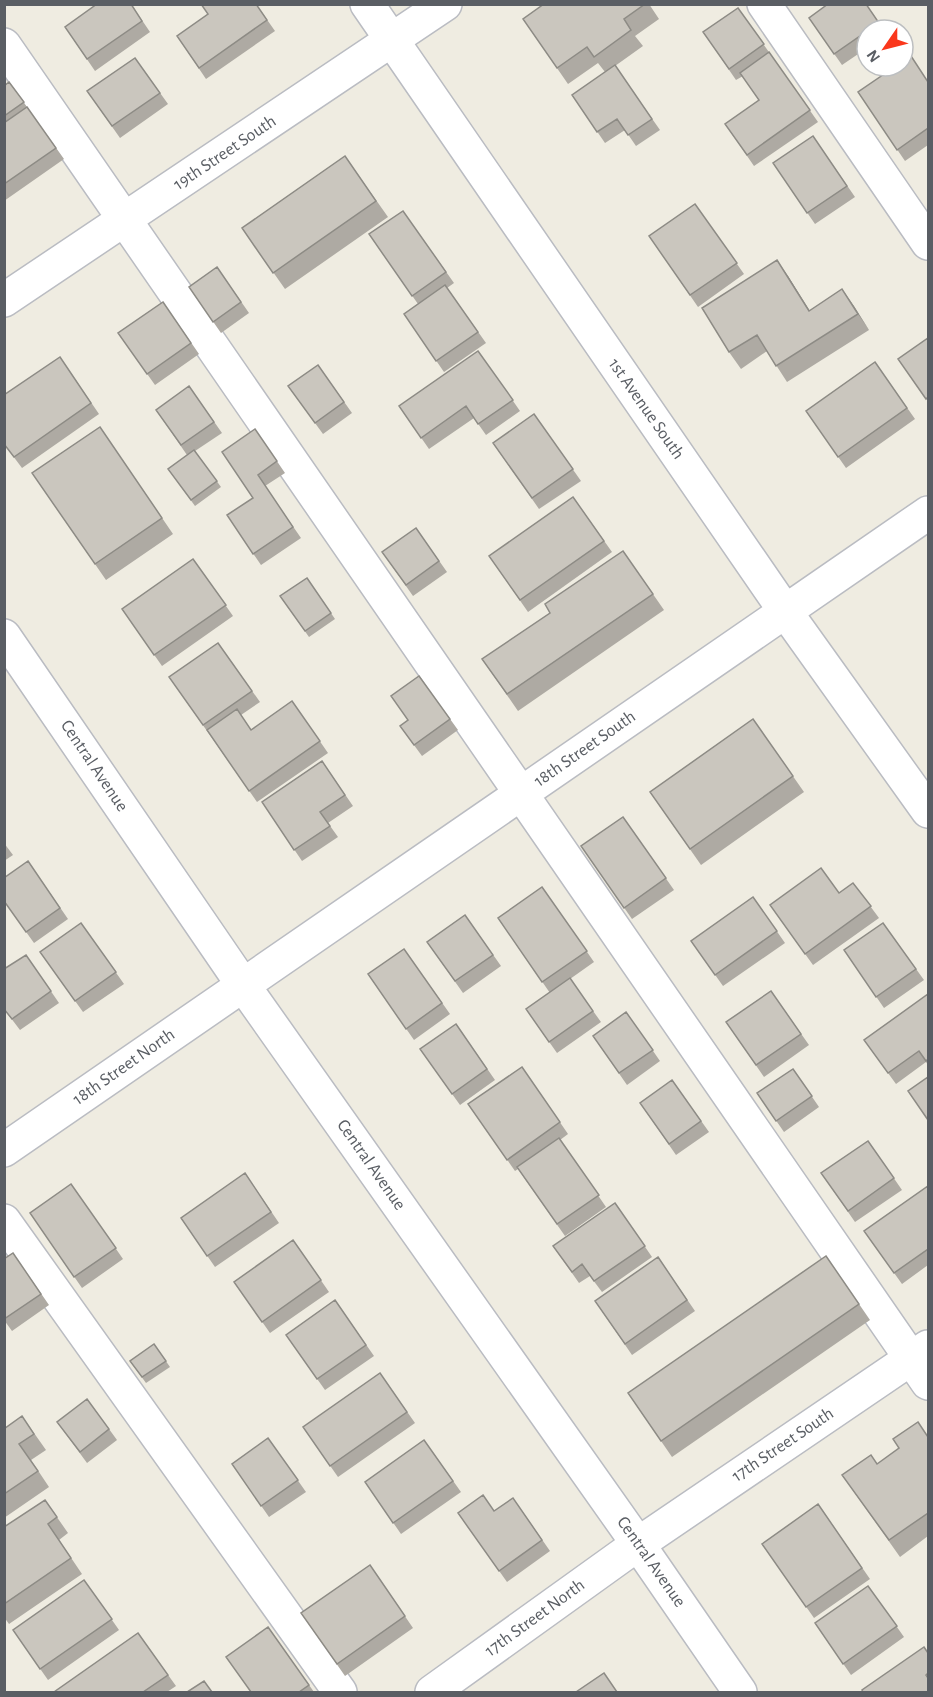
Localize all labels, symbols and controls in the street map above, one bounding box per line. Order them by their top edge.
north arrow [855,18,915,78]
text: N [864,47,883,65]
street label: 19th Street South [171,112,279,194]
street label: 1st Avenue South [605,355,687,463]
street label: 18th Street South [531,707,639,791]
street label: Central Avenue [57,717,131,815]
street label: 18th Street North [70,1025,178,1109]
street label: Central Avenue [333,1116,409,1214]
street label: 17th Street South [729,1404,837,1486]
street label: Central Avenue [613,1513,689,1611]
street label: 17th Street North [482,1576,588,1660]

